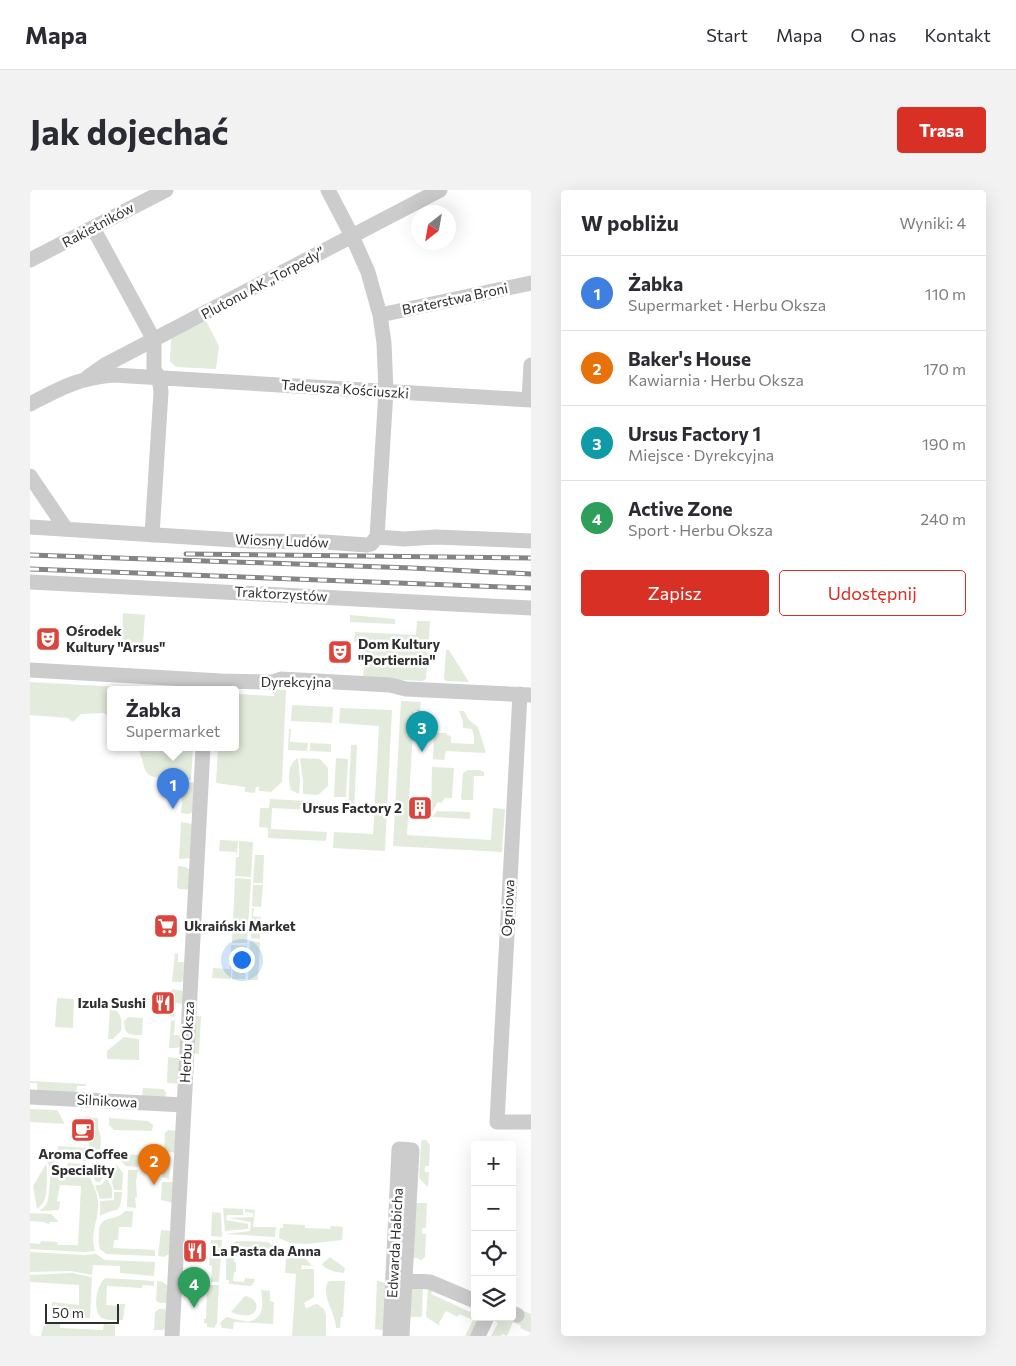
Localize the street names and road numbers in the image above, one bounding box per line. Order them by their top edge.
street label: Rakietników [59,198,137,251]
street label: Plutonu AK „Torpedy” [198,243,328,322]
street label: Braterstwa Broni [400,279,509,318]
street label: Tadeusza Kościuszki [281,376,410,401]
street label: Wiosny Ludów [235,530,329,551]
street label: Traktorzystów [234,583,328,604]
street label: Dyrekcyjna [261,673,331,690]
street label: Ogniowa [498,879,517,937]
street label: Herbu Oksza [176,1001,197,1083]
street label: Silnikowa [76,1090,138,1111]
street label: Edwarda Habicha [383,1188,406,1298]

